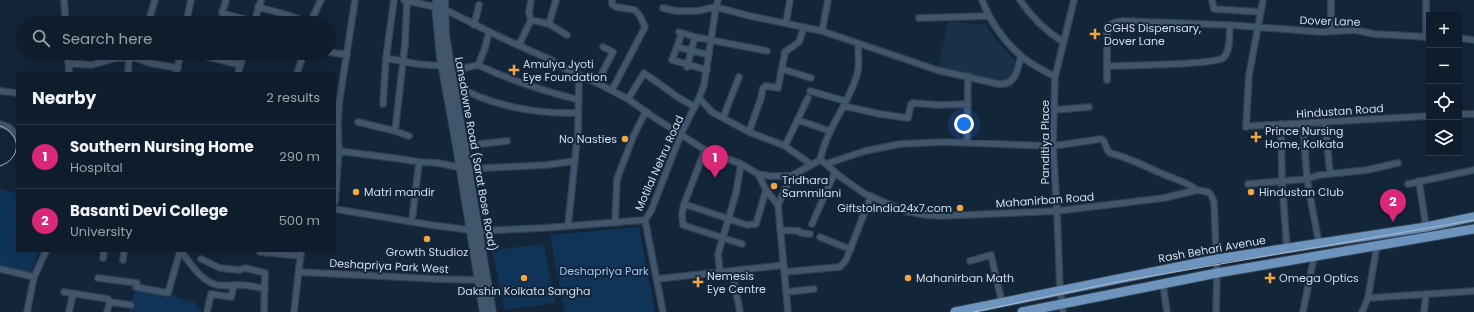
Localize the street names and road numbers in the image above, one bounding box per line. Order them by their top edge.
street label: Dover Lane [1299,12,1361,30]
street label: Lansdowne Road (Sarat Bose Road) [451,56,501,252]
street label: Panditiya Place [1037,100,1053,184]
street label: Hindustan Road [1296,100,1384,122]
street label: Motilal Nehru Road [631,113,687,213]
street label: Mahanirban Road [995,189,1095,211]
street label: Rash Behari Avenue [1157,232,1267,266]
street label: Deshapriya Park West [329,255,449,277]

